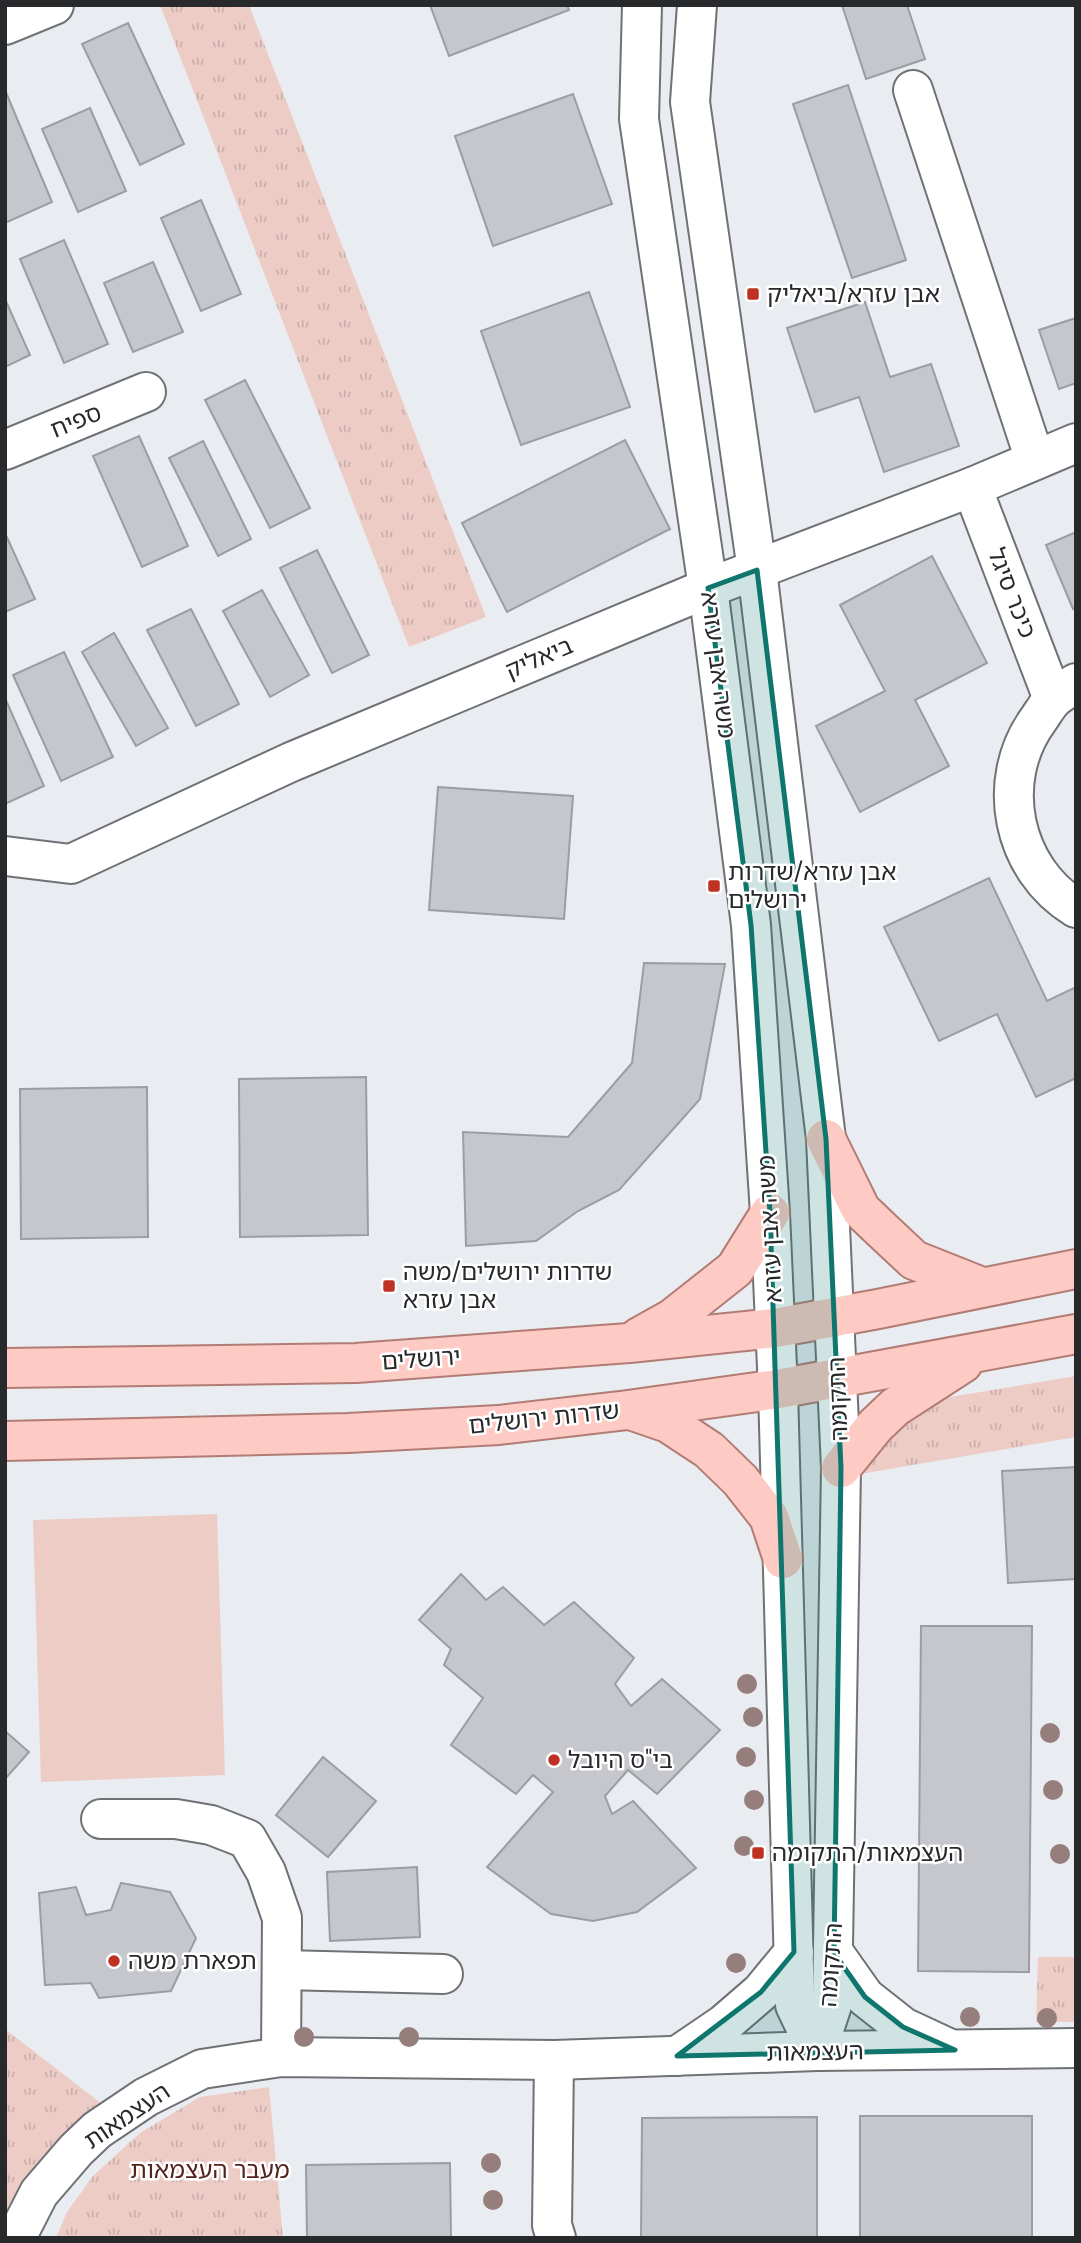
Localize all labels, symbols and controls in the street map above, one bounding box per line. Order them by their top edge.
place label: אבן עזרא/ביאליק [767,278,940,309]
marker: אבן עזרא/ביאליק [745,286,761,302]
street label: ספיח [46,396,106,445]
street label: כיכר סיגל [981,543,1044,642]
street label: משה אבן עזרא [694,590,743,740]
street label: ביאליק [500,630,577,686]
place label: אבן עזרא/שדרות ירושלים [728,856,896,915]
marker: אבן עזרא/שדרות ירושלים [706,878,722,894]
street label: משה אבן עזרא [750,1154,789,1304]
place label: שדרות ירושלים/משה אבן עזרא [403,1256,612,1315]
marker: שדרות ירושלים/משה אבן עזרא [381,1278,397,1294]
street label: ירושלים [380,1340,462,1377]
street label: התקומה [821,1356,854,1442]
street label: שדרות ירושלים [467,1394,621,1441]
place label: בי"ס היובל [568,1744,673,1775]
marker: בי"ס היובל [546,1752,562,1768]
place label: העצמאות/התקומה [772,1837,963,1868]
marker: העצמאות/התקומה [750,1845,766,1861]
street label: התקומה [812,1922,849,2008]
place label: תפארת משה [128,1945,257,1976]
marker: תפארת משה [106,1953,122,1969]
street label: העצמאות [766,2035,864,2068]
street label: העצמאות [78,2076,176,2156]
park label: מעבר העצמאות [130,2154,290,2185]

